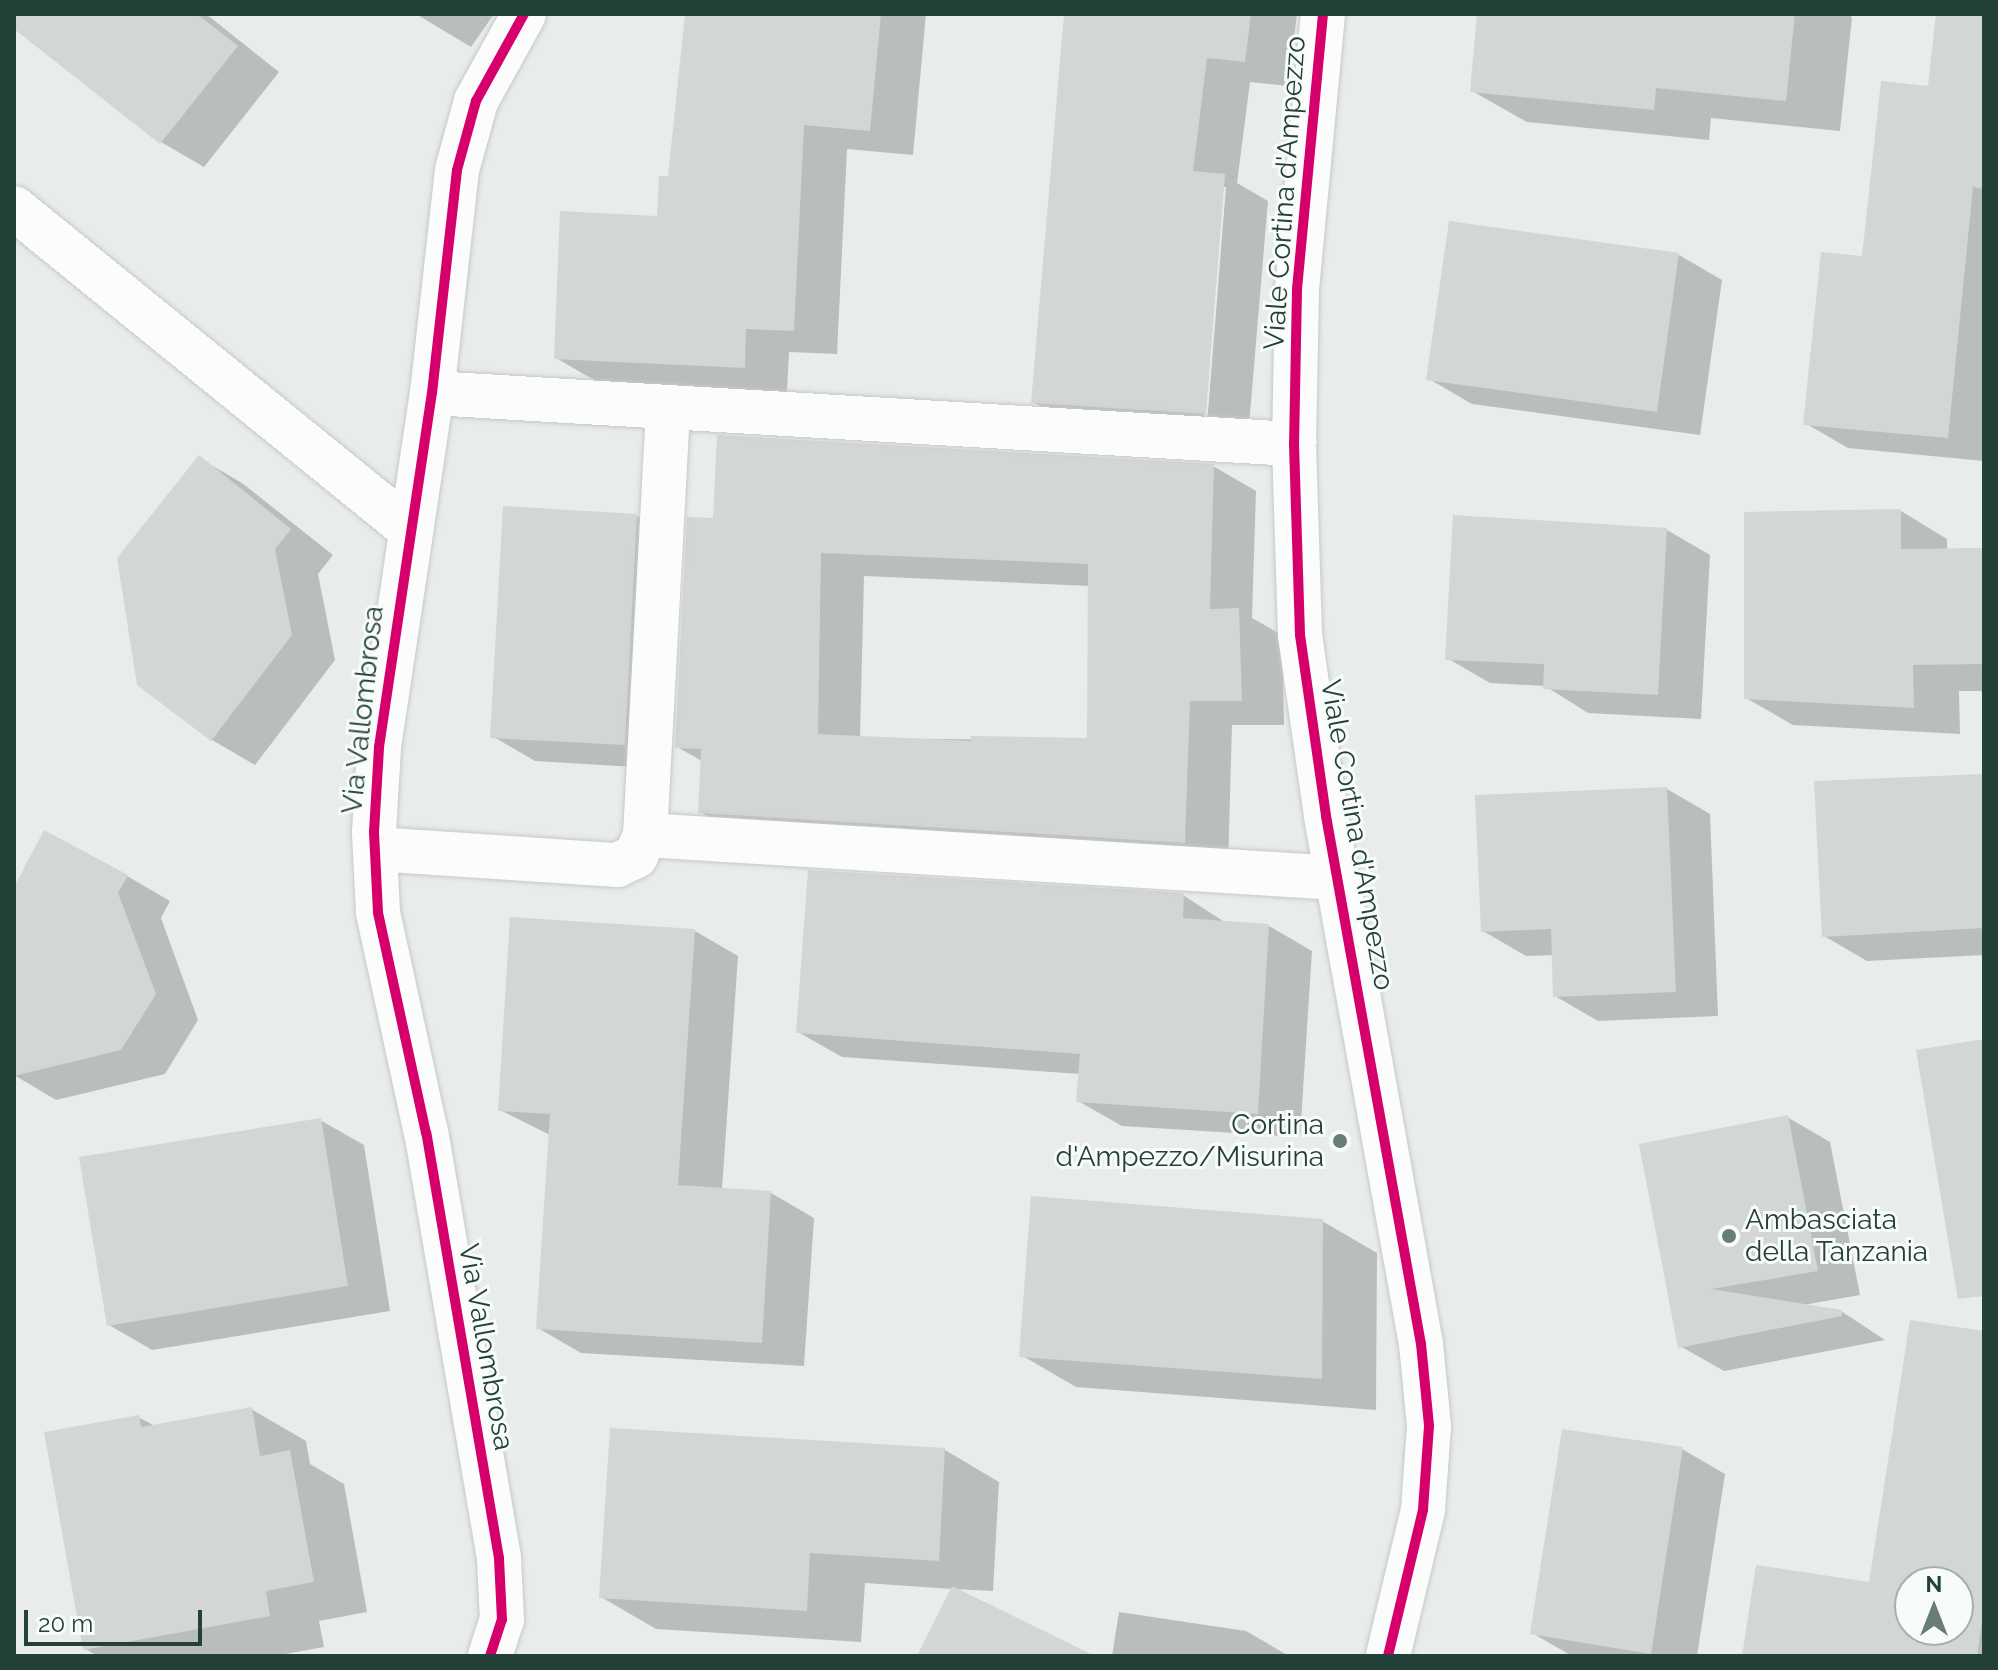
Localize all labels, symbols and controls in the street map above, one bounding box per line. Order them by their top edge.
street label: Viale Cortina d'Ampezzo [1257,35,1313,351]
street label: Via Vallombrosa [335,604,391,816]
street label: Viale Cortina d'Ampezzo [1313,677,1401,993]
place label: Cortina d'Ampezzo/Misurina [1056,1108,1324,1174]
marker: Cortina d'Ampezzo/Misurina [1331,1132,1349,1150]
place label: Ambasciata della Tanzania [1745,1203,1929,1269]
marker: Ambasciata della Tanzania [1720,1227,1738,1245]
street label: Via Vallombrosa [451,1241,521,1453]
north arrow [1894,1566,1974,1646]
text: N [1926,1571,1942,1597]
scale bar [28,1594,206,1644]
text: 20 m [38,1609,93,1638]

